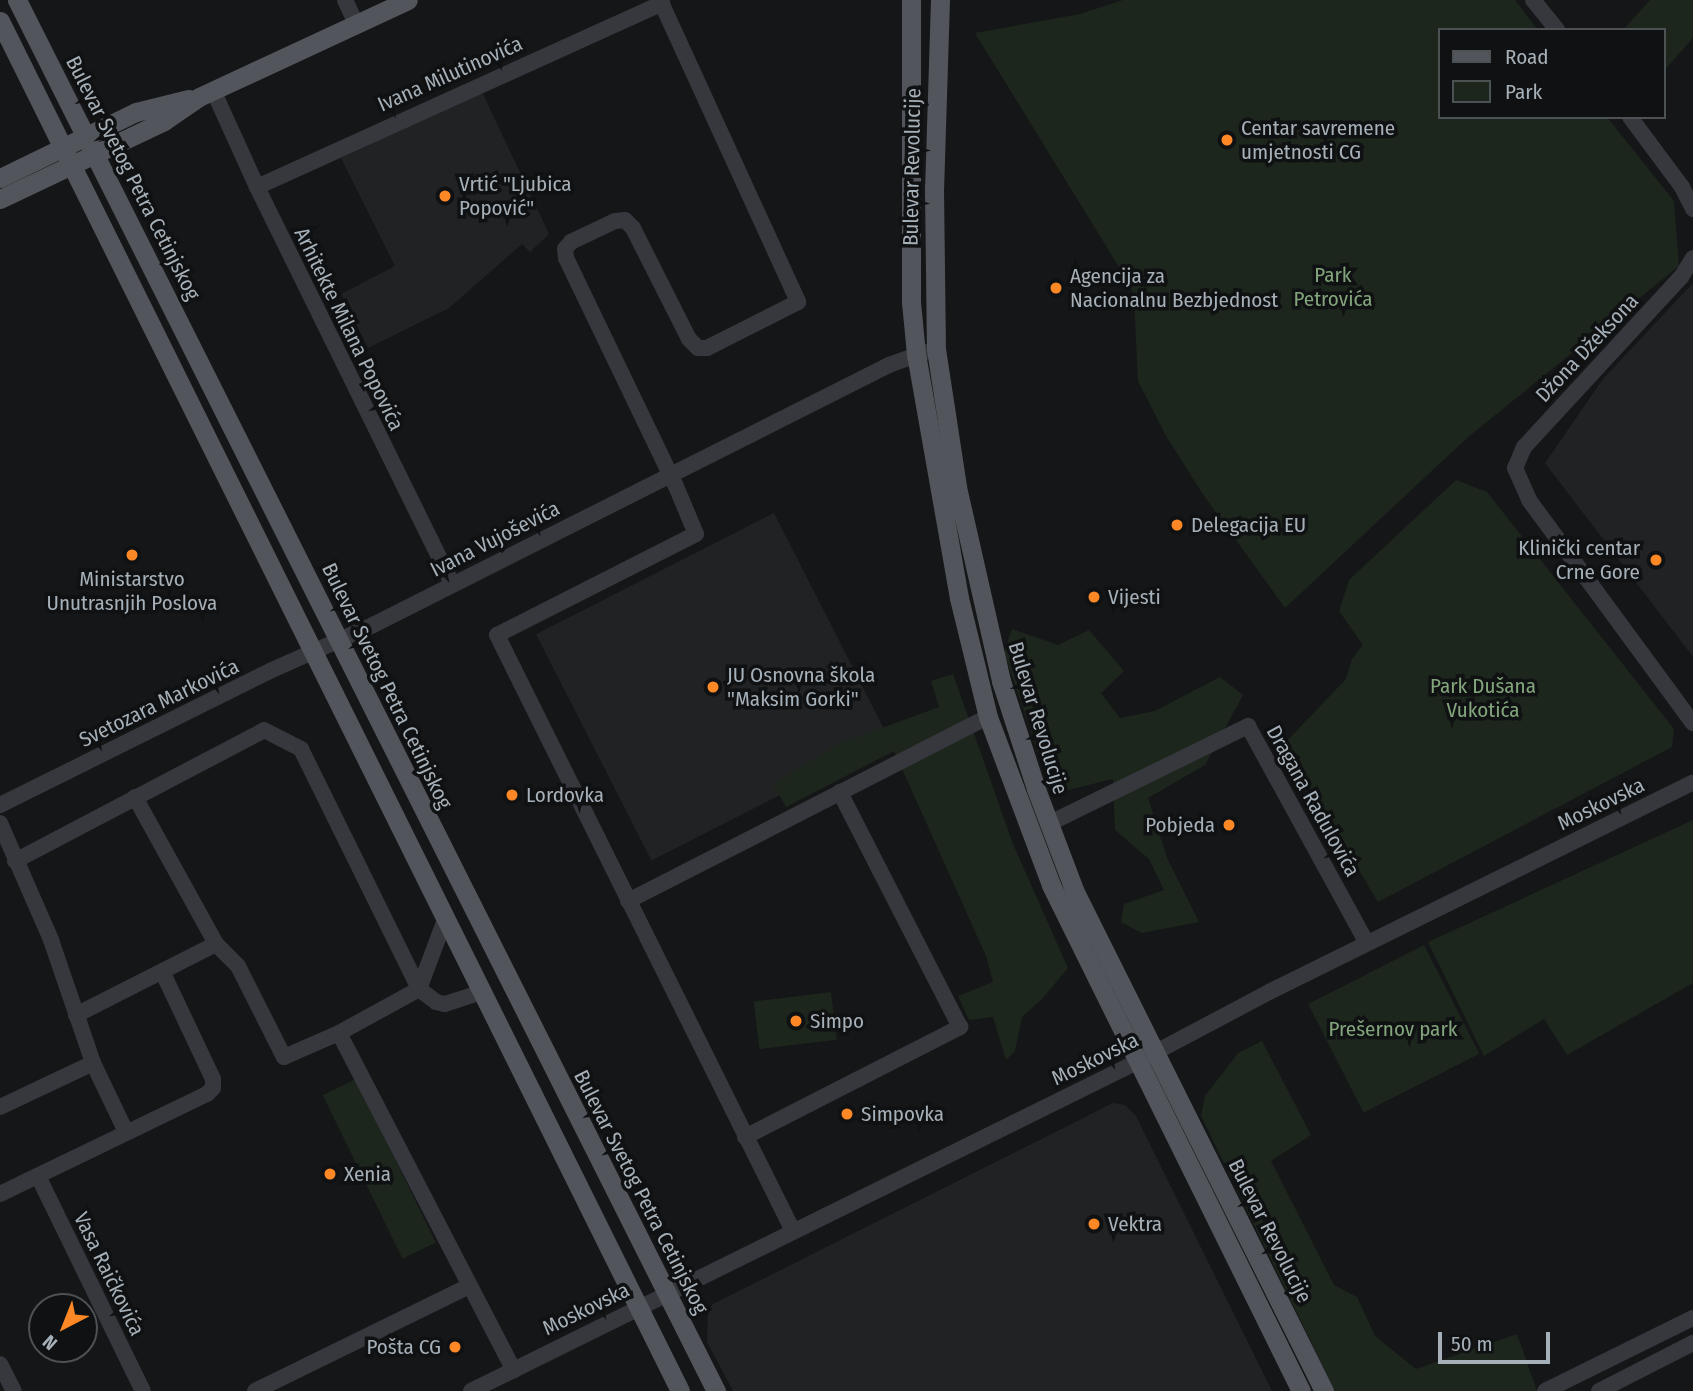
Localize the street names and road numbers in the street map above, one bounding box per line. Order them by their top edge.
street label: Ivana Milutinovića [374,31,526,117]
street label: Bulevar Svetog Petra Cetinjskog [60,52,206,304]
street label: Bulevar Revolucije [898,88,926,246]
street label: Arhitekte Milana Popovića [289,223,409,435]
street label: Džona Džeksona [1530,289,1644,407]
street label: Ivana Vujoševića [426,496,564,582]
street label: Bulevar Svetog Petra Cetinjskog [316,559,458,813]
street label: Bulevar Revolucije [1003,639,1073,797]
street label: Svetozara Markovića [75,653,243,753]
street label: Dragana Radulovića [1261,721,1365,881]
street label: Moskovska [1553,772,1649,836]
street label: Moskovska [1047,1027,1143,1091]
street label: Bulevar Svetog Petra Cetinjskog [568,1066,714,1318]
street label: Bulevar Revolucije [1223,1155,1317,1307]
street label: Vasa Raičkovića [68,1208,150,1340]
street label: Moskovska [538,1277,634,1341]

